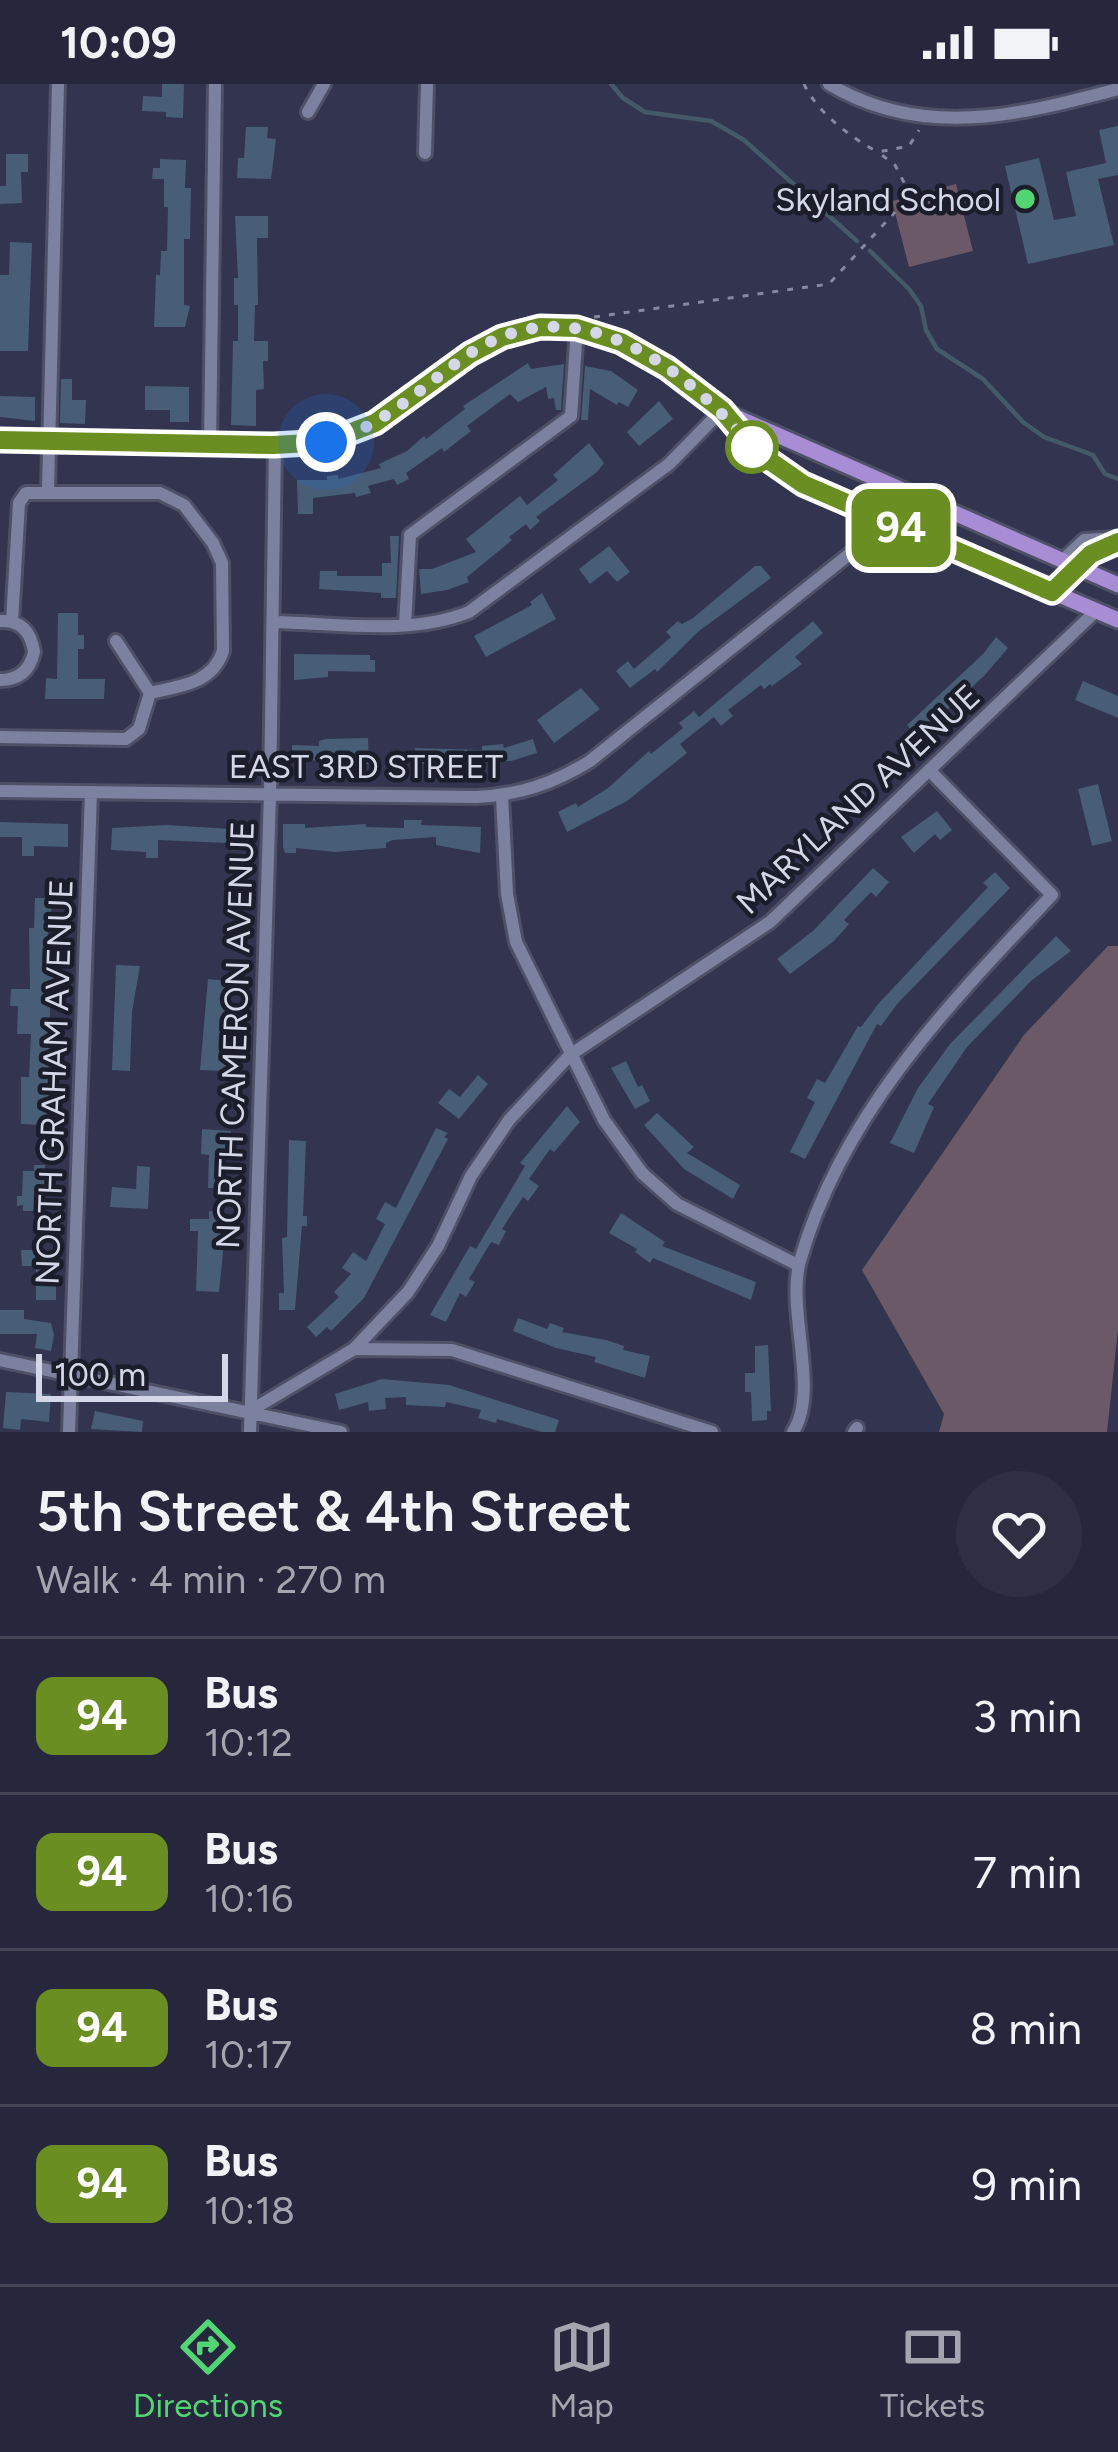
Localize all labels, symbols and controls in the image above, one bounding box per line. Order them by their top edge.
text: 10:09 [60,15,177,69]
place label: Skyland School [775,180,1001,219]
marker: Skyland School [1012,186,1038,212]
your location [296,412,356,472]
unlabelled marker [727,422,777,472]
line badge: 94 [847,489,955,567]
text: 94 [876,502,926,553]
street label: MARYLAND AVENUE [728,676,988,922]
street label: EAST 3RD STREET [229,747,503,786]
street label: NORTH CAMERON AVENUE [208,820,262,1250]
street label: NORTH GRAHAM AVENUE [27,878,81,1286]
scale bar [36,1348,228,1401]
text: 100 m [54,1355,146,1394]
button: heart [956,1471,1082,1597]
text: 5th Street & 4th Street [36,1477,632,1545]
text: Walk · 4 min · 270 m [36,1556,386,1603]
text: Bus [204,1665,278,1719]
text: 3 min [973,1689,1082,1743]
text: 94 [77,1690,127,1741]
text: 10:12 [204,1719,293,1766]
text: Bus [204,1821,278,1875]
text: 7 min [973,1845,1082,1899]
text: 94 [77,1846,127,1897]
text: 10:16 [204,1875,293,1922]
text: Bus [204,1977,278,2031]
text: 8 min [969,2001,1082,2055]
text: 94 [77,2002,127,2053]
text: 10:17 [204,2031,292,2078]
text: Bus [204,2133,278,2187]
text: 9 min [972,2157,1082,2211]
text: 94 [77,2158,127,2209]
text: 10:18 [204,2187,295,2234]
tab: Directions [133,2314,283,2425]
tab: Map [549,2314,615,2425]
tab: Tickets [880,2314,985,2425]

